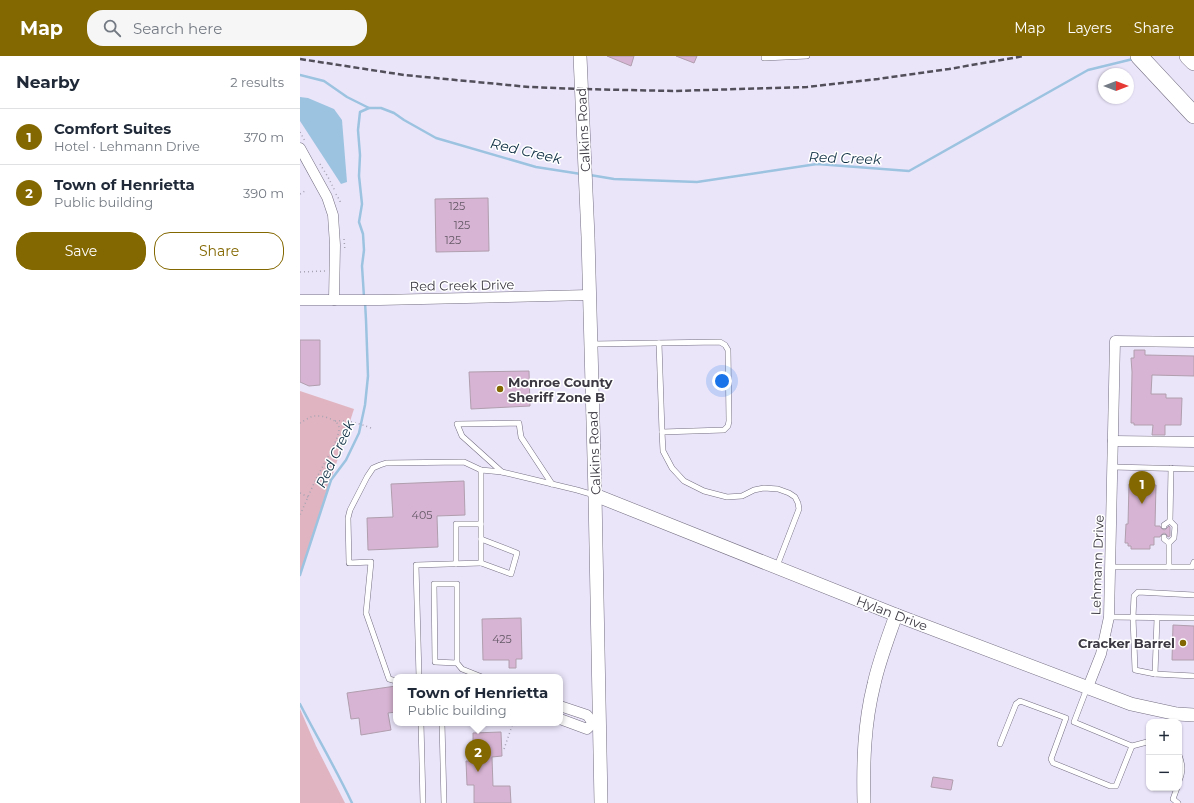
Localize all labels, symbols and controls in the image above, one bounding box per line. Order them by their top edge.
search box [87,10,367,46]
text: Map [20,17,63,40]
icon: search [101,17,123,39]
text: Search here [133,19,222,38]
text: Map [1014,19,1045,37]
text: Layers [1067,19,1112,37]
text: Share [1134,19,1174,37]
north arrow [1098,68,1134,104]
text: Nearby [16,72,80,92]
text: 2 results [230,74,284,90]
street label: Calkins Road [573,88,593,172]
text: Comfort Suites [54,119,171,138]
text: 1 [26,129,32,145]
text: 370 m [244,129,284,145]
water label: Red Creek [489,134,564,168]
text: Hotel · Lehmann Drive [54,138,200,154]
water label: Red Creek [808,148,882,168]
text: Town of Henrietta [54,175,195,194]
text: 2 [25,185,33,201]
text: 390 m [243,185,284,201]
text: Public building [54,194,153,210]
house number: 125 [449,199,465,213]
house number: 125 [454,218,470,232]
button: Save [16,232,146,270]
button: Share [154,232,284,270]
house number: 125 [445,233,461,247]
street label: Red Creek Drive [410,276,515,294]
your location [712,371,732,391]
place label: Monroe County Sheriff Zone B [508,374,613,405]
marker: Monroe County Sheriff Zone B [495,384,505,394]
street label: Calkins Road [585,411,603,495]
water label: Red Creek [312,417,359,491]
pin: 1 [1129,471,1155,504]
house number: 405 [412,508,432,522]
street label: Lehmann Drive [1087,514,1107,616]
street label: Hylan Drive [854,592,930,634]
house number: 425 [492,632,512,646]
place label: Cracker Barrel [1078,635,1175,651]
marker: Cracker Barrel [1178,638,1188,648]
popup [393,674,563,726]
text: Town of Henrietta [408,683,548,702]
text: Public building [408,702,507,718]
map controls [1146,719,1182,791]
button: + [1146,719,1182,755]
pin: 2 [465,739,491,772]
button: − [1146,755,1182,791]

